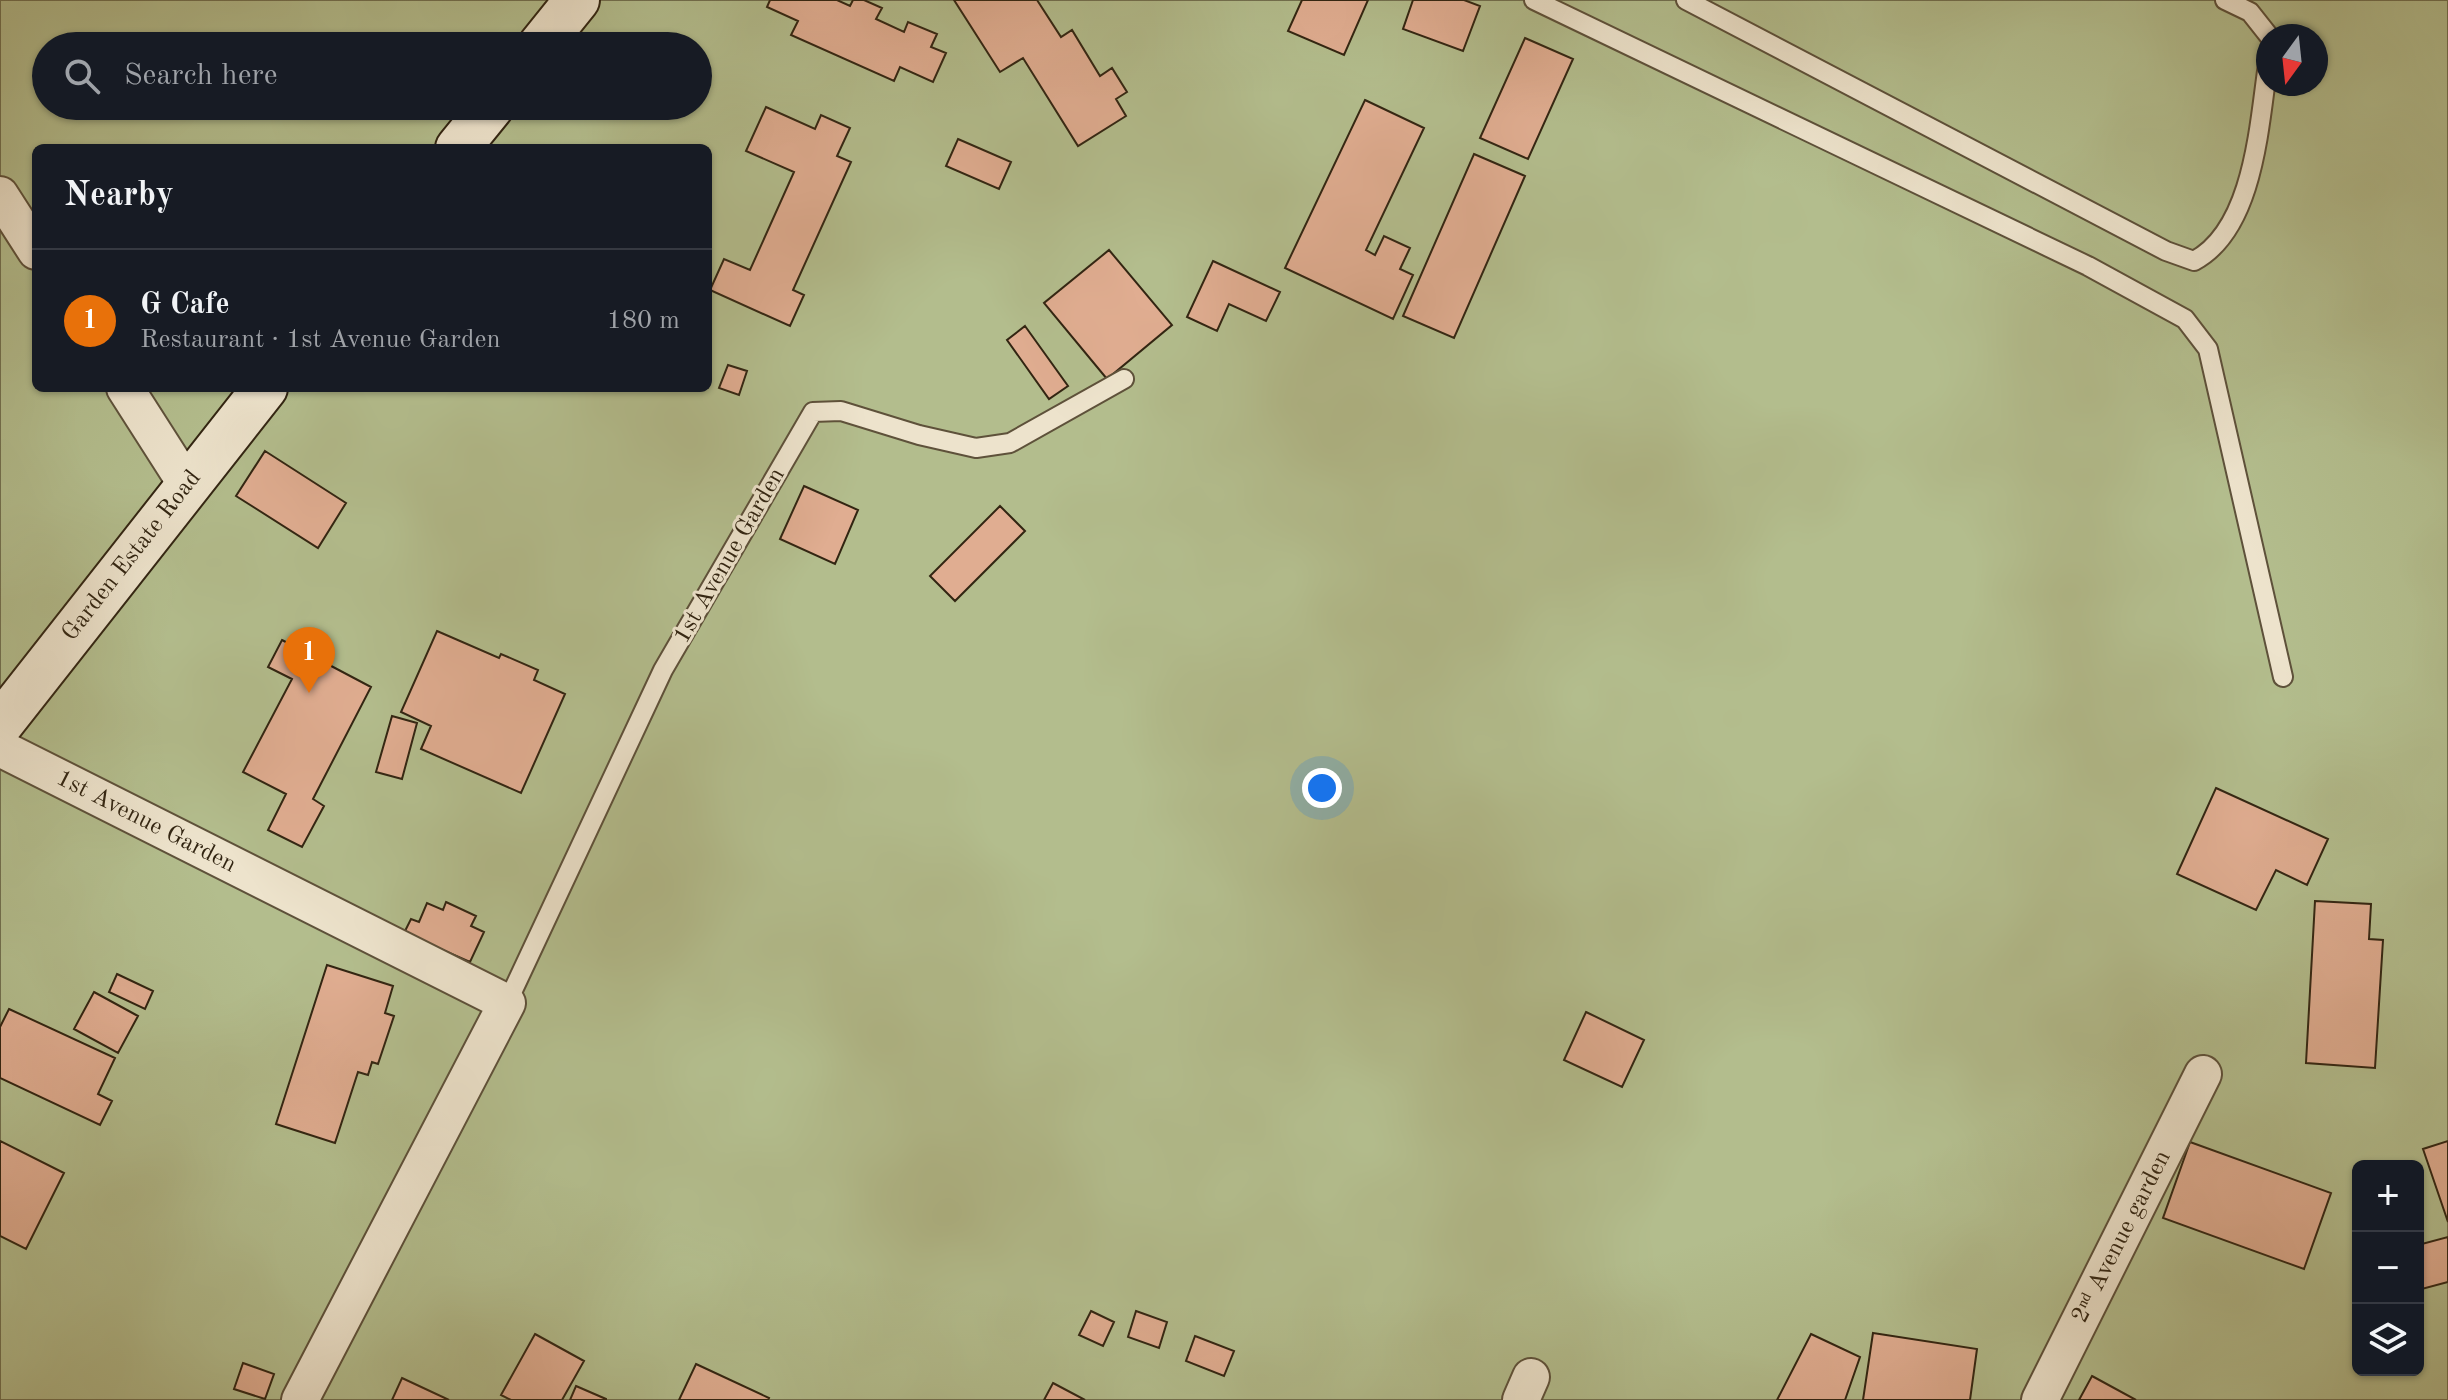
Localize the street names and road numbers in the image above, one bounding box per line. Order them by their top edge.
street label: 1st Avenue Garden [670,464,790,648]
street label: Garden Estate Road [58,466,206,646]
street label: 1st Avenue Garden [52,766,240,878]
street label: 2ⁿᵈ Avenue garden [2068,1147,2176,1327]

